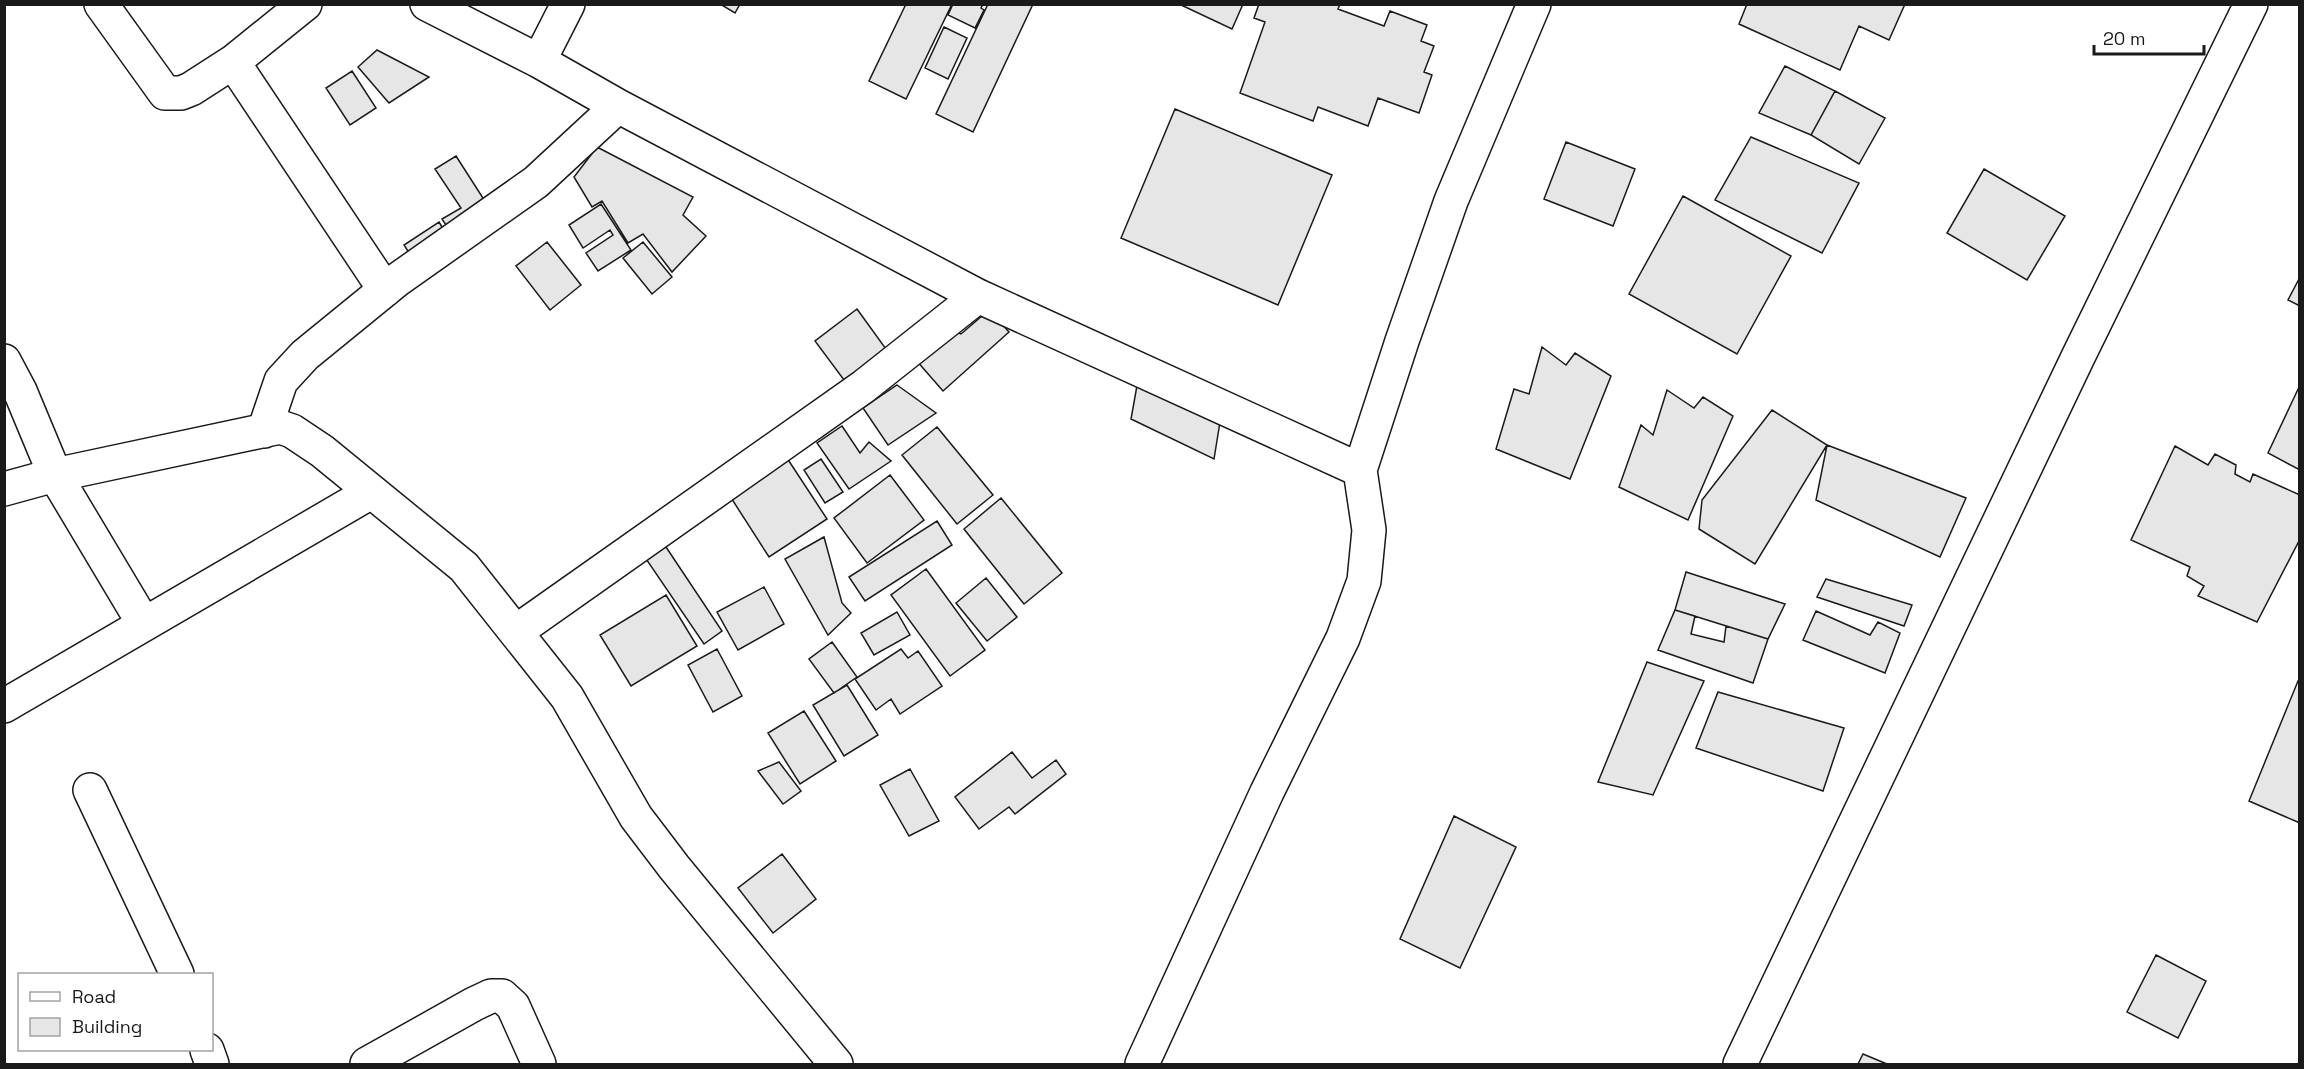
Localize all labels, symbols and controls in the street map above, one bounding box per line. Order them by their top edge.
scale bar [2094,18,2204,56]
text: 20 m [2103,27,2146,50]
legend [18,973,213,1051]
text: Road [72,985,116,1008]
text: Building [72,1015,142,1038]

